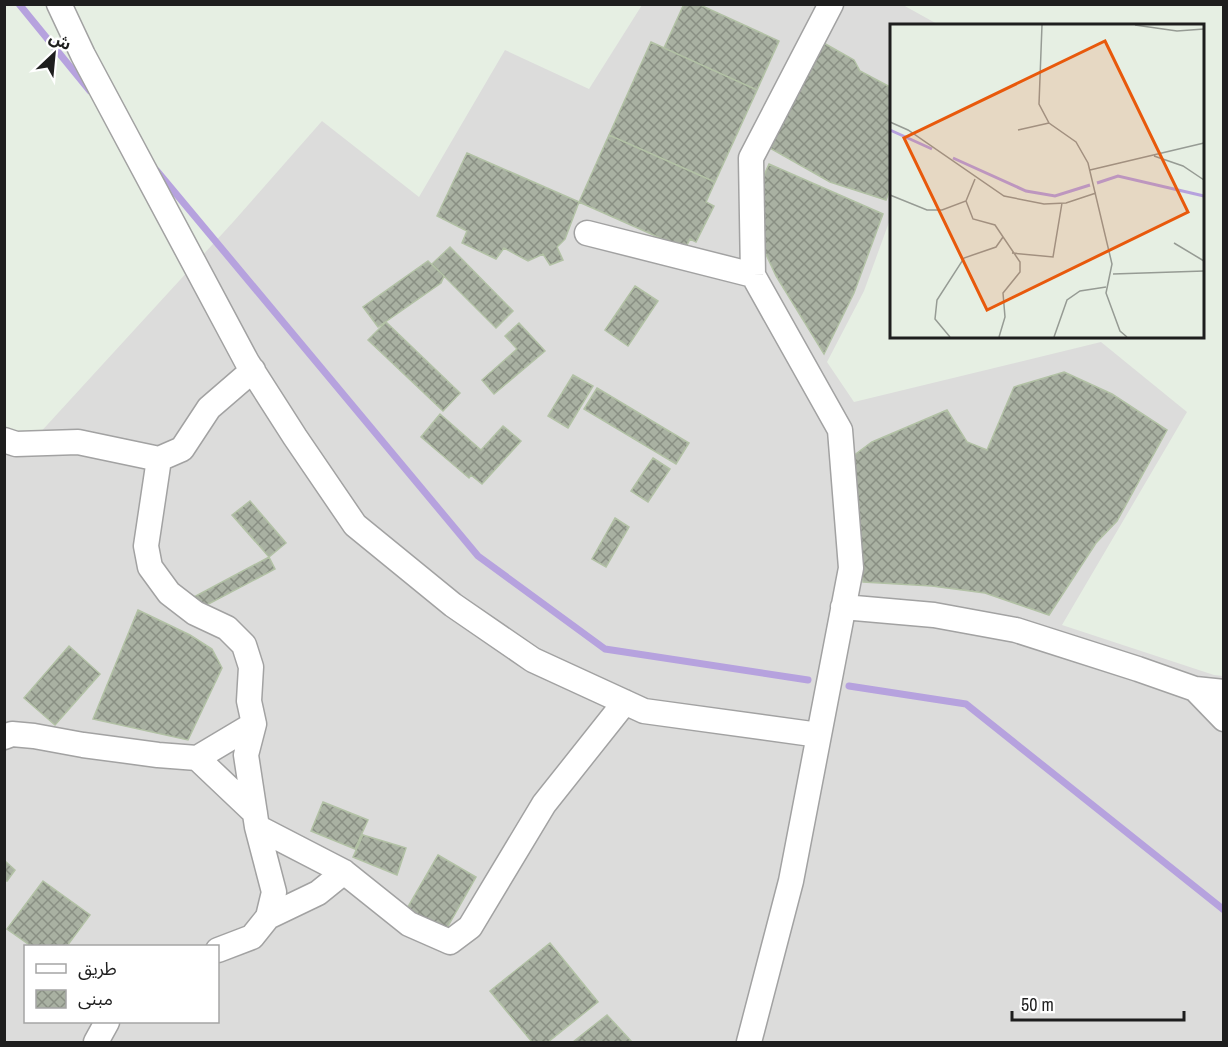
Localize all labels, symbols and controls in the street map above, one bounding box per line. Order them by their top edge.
north arrow [24,24,84,84]
inset map [890,24,1204,338]
text: ش [46,26,75,55]
legend [24,945,219,1023]
text: طريق [78,956,117,981]
scale bar [1012,984,1184,1022]
text: مبنى [78,986,113,1011]
text: 50 m [1021,992,1054,1017]

